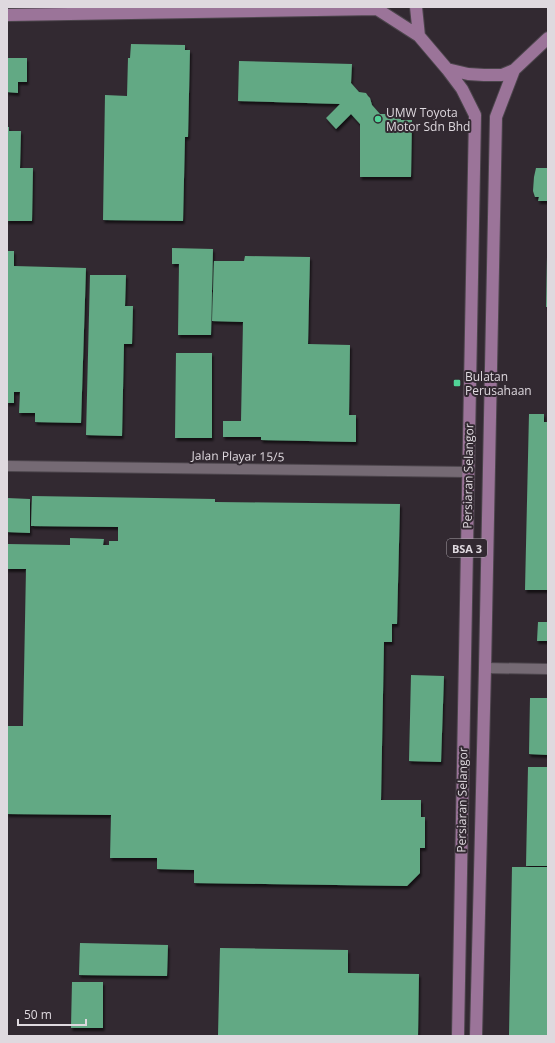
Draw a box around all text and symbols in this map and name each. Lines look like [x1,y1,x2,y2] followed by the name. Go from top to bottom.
[386,104,470,135] place label: UMW Toyota Motor Sdn Bhd
[373,114,383,124] marker: UMW Toyota Motor Sdn Bhd
[465,368,532,399] place label: Bulatan Perusahaan
[452,378,462,388] marker: Bulatan Perusahaan
[459,423,477,529] street label: Persiaran Selangor
[191,447,285,465] street label: Jalan Playar 15/5
[447,539,487,557] road number: BSA 3
[453,747,471,853] street label: Persiaran Selangor
[18,1001,86,1027] scale bar
[24,1006,52,1023] text: 50 m

